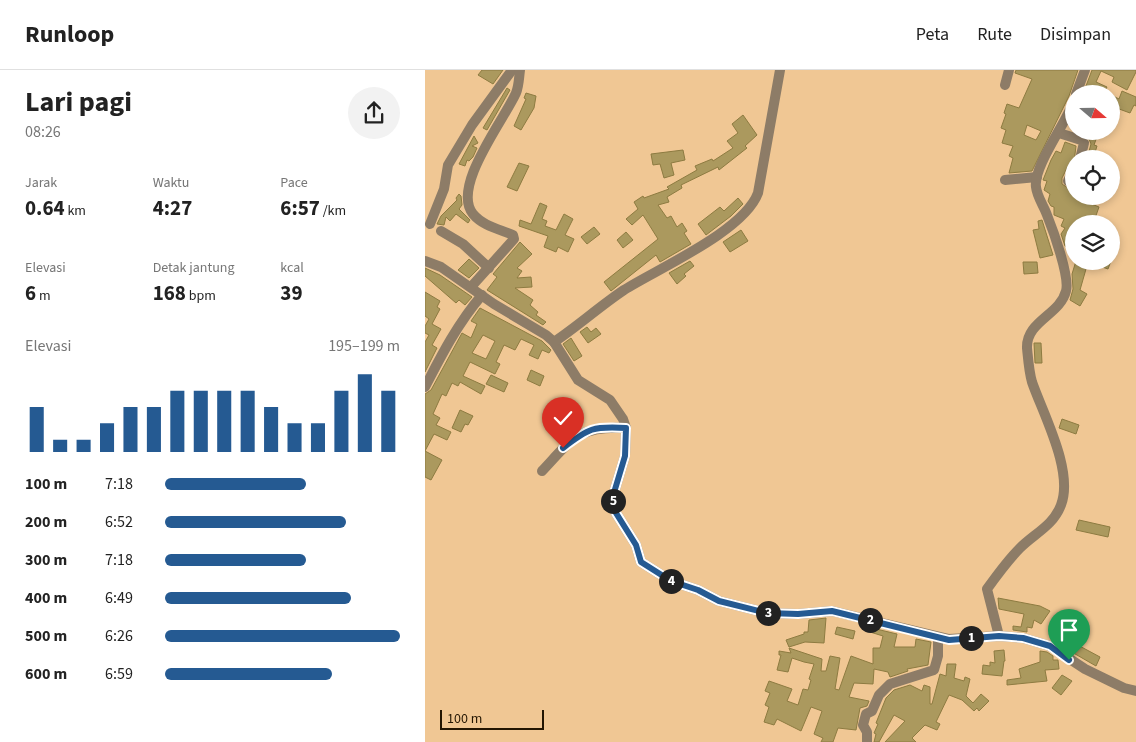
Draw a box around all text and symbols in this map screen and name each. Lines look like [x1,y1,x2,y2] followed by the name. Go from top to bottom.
[25,17,114,52] text: Runloop
[916,22,949,47] text: Peta
[977,22,1012,47] text: Rute
[1040,22,1111,47] text: Disimpan
[25,82,132,122] text: Lari pagi
[1065,85,1120,140] north arrow
[1065,85,1120,270] map controls
[348,87,400,139] button: share
[25,121,61,143] text: 08:26
[1065,150,1120,205] button: locate
[25,173,57,193] text: Jarak
[153,173,189,193] text: Waktu
[280,173,308,193] text: Pace
[25,193,65,223] text: 0.64
[153,193,192,223] text: 4:27
[280,193,320,223] text: 6:57
[65,201,86,221] text: km
[320,201,346,221] text: /km
[1065,215,1120,270] button: layers
[25,258,66,278] text: Elevasi
[153,258,235,278] text: Detak jantung
[280,258,304,278] text: kcal
[25,278,36,308] text: 6
[153,278,186,308] text: 168
[280,278,303,308] text: 39
[36,286,51,306] text: m
[186,286,216,306] text: bpm
[25,335,71,357] text: Elevasi
[328,335,400,357] text: 195–199 m
[542,397,584,448] pin
[549,404,577,432] icon: check
[25,473,67,495] text: 100 m
[105,473,133,495] text: 7:18
[601,488,625,514] pin: 5
[610,491,617,511] text: 5
[25,511,67,533] text: 200 m
[105,511,133,533] text: 6:52
[25,549,67,571] text: 300 m
[105,549,133,571] text: 7:18
[659,568,683,594] pin: 4
[668,571,675,591] text: 4
[25,587,67,609] text: 400 m
[105,587,133,609] text: 6:49
[755,600,781,626] pin: 3
[765,603,772,623] text: 3
[857,608,883,632] pin: 2
[1048,609,1090,660] pin
[867,610,874,630] text: 2
[1055,616,1083,644] icon: arrive
[25,625,67,647] text: 500 m
[105,625,133,647] text: 6:26
[959,626,983,650] pin: 1
[968,628,975,648] text: 1
[25,663,67,685] text: 600 m
[105,663,133,685] text: 6:59
[440,707,544,730] scale bar
[447,709,482,729] text: 100 m

